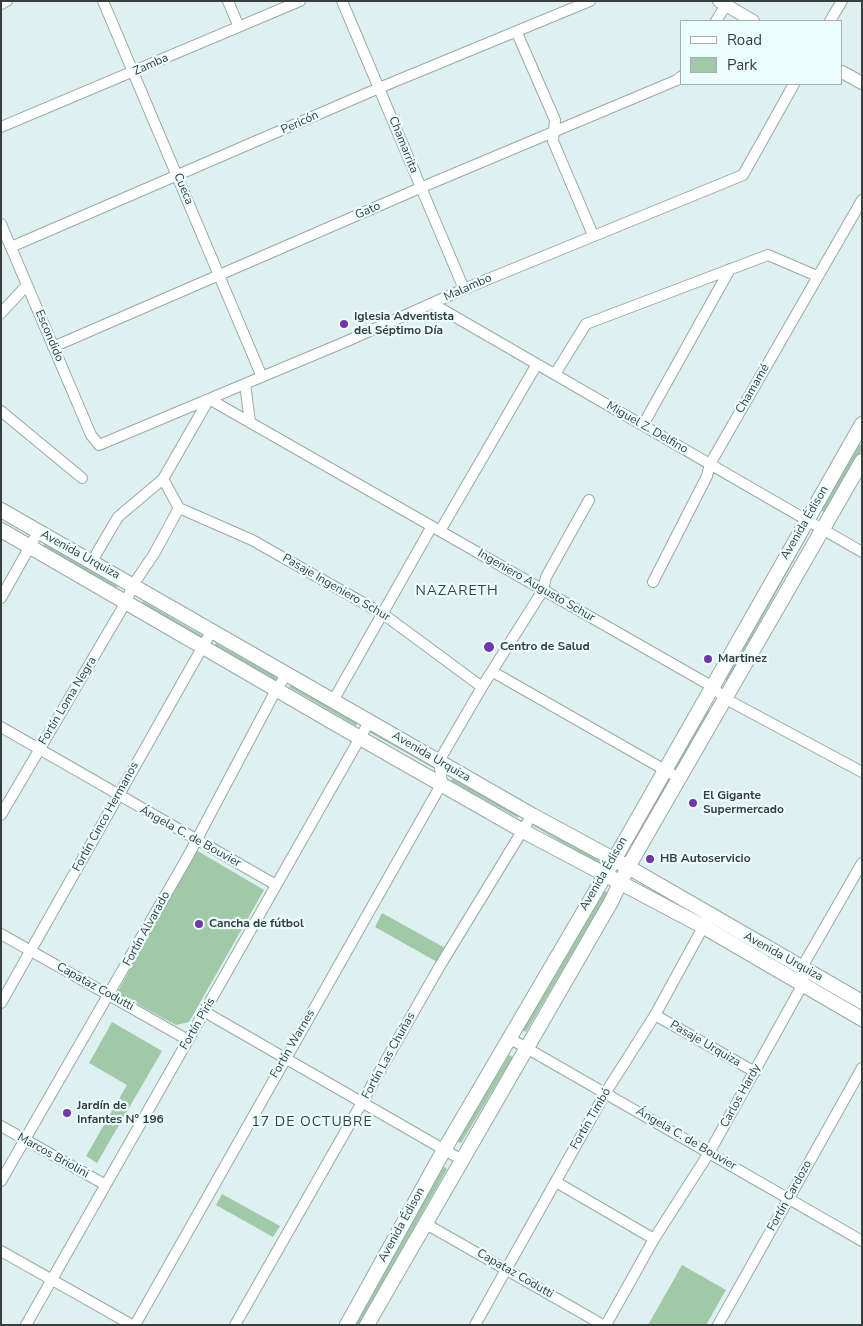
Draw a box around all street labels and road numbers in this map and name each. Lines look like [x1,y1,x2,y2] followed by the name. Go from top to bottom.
[131,51,171,79] street label: Zamba
[279,108,321,138] street label: Pericón
[385,115,421,175] street label: Chamarrita
[170,171,196,207] street label: Cueca
[353,199,383,223] street label: Gato
[442,271,494,305] street label: Malambo
[32,308,66,364] street label: Escondido
[733,362,773,416] street label: Chamamé
[604,399,690,457] street label: Miguel Z. Delfino
[778,483,832,563] street label: Avenida Édison
[38,527,122,583] street label: Avenida Urquiza
[475,547,597,625] street label: Ingeniero Augusto Schur
[280,551,392,625] street label: Pasaje Ingeniero Schur
[36,654,100,748] street label: Fortín Loma Negra
[389,729,473,785] street label: Avenida Urquiza
[70,760,142,874] street label: Fortín Cinco Hermanos
[137,803,243,871] street label: Ángela C. de Bouvier
[577,834,631,914] street label: Avenida Édison
[120,889,174,969] street label: Fortín Alvarado
[741,929,825,985] street label: Avenida Urquiza
[54,960,136,1014] street label: Capataz Codutti
[177,995,219,1053] street label: Fortín Piris
[268,1007,318,1081] street label: Fortín Warnes
[359,1010,419,1102] street label: Fortín Las Chuñas
[667,1018,743,1070] street label: Pasaje Urquiza
[718,1062,764,1130] street label: Carlos Hardy
[568,1086,614,1152] street label: Fortín Timbó
[633,1104,739,1174] street label: Ángela C. de Bouvier
[15,1130,91,1182] street label: Marcos Briolini
[765,1158,815,1234] street label: Fortín Cardozo
[376,1185,428,1265] street label: Avenida Édison
[474,1246,556,1302] street label: Capataz Codutti

